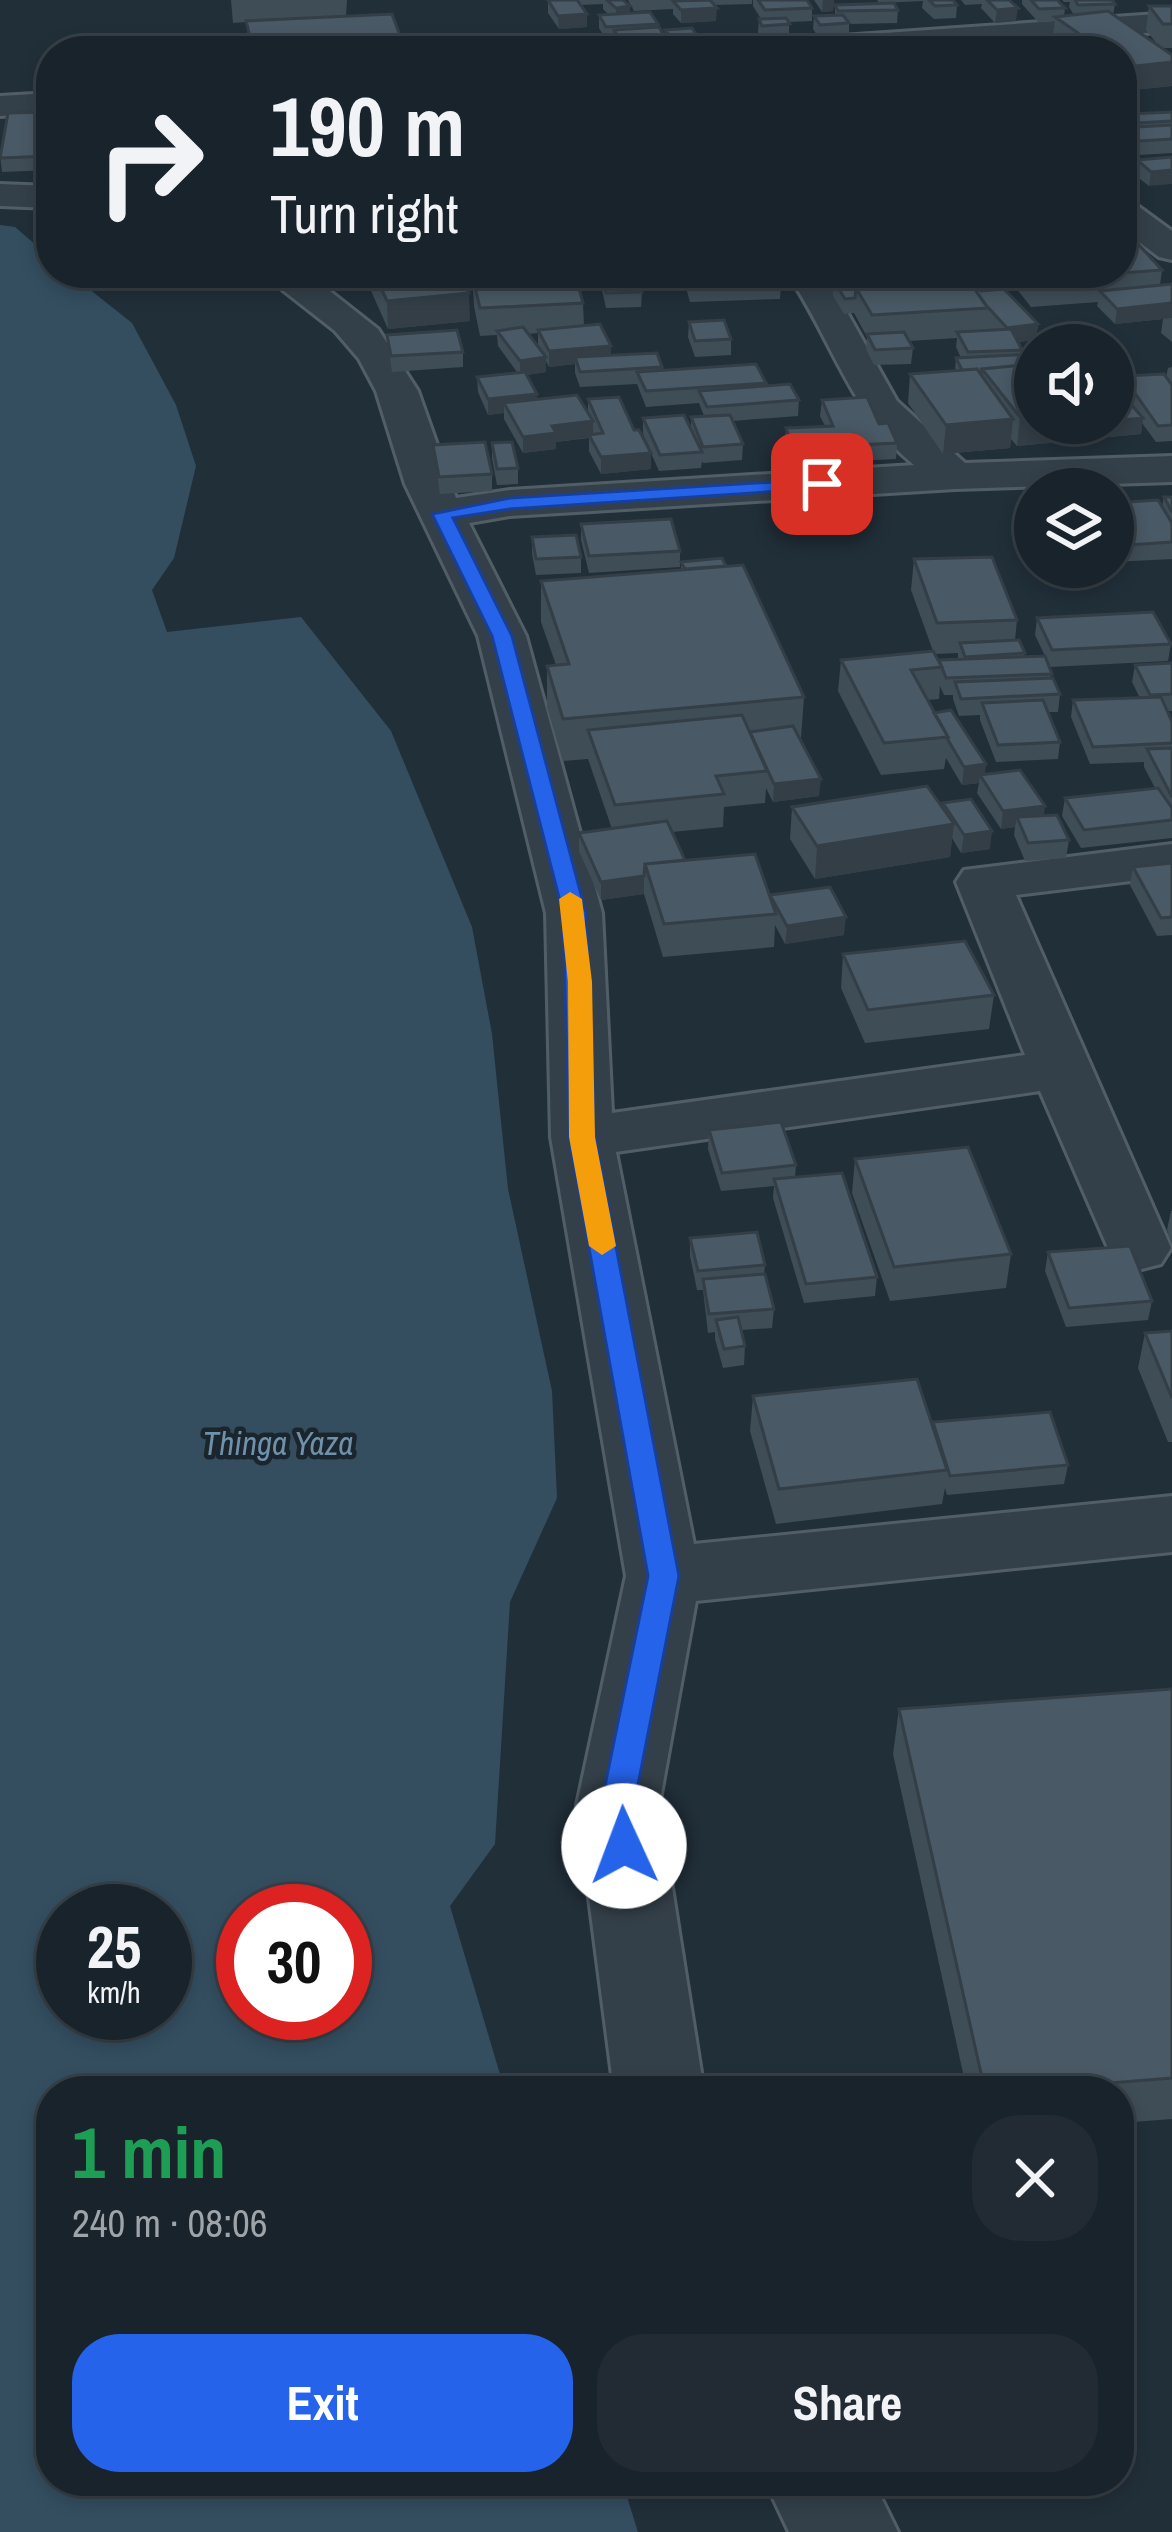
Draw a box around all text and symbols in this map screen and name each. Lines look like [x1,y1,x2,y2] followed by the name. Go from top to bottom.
[270,69,465,182] text: 190 m
[72,84,228,240] icon: right
[270,177,458,250] text: Turn right
[1014,324,1134,588] map controls
[1014,324,1134,444] button: sound
[771,433,873,535] pin
[789,451,855,517] icon: arrive
[1014,468,1134,588] button: layers
[203,1421,353,1465] water label: Thinga Yaza
[561,1783,687,1909] position arrow
[216,1884,372,2040] speed limit sign: 30
[87,1906,141,1987] text: 25
[87,1972,141,2012] text: km/h
[72,2103,226,2200] text: 1 min
[972,2115,1098,2241] button: close
[72,2197,268,2249] text: 240 m · 08:06
[72,2334,573,2472] button: Exit
[597,2334,1098,2472] button: Share

